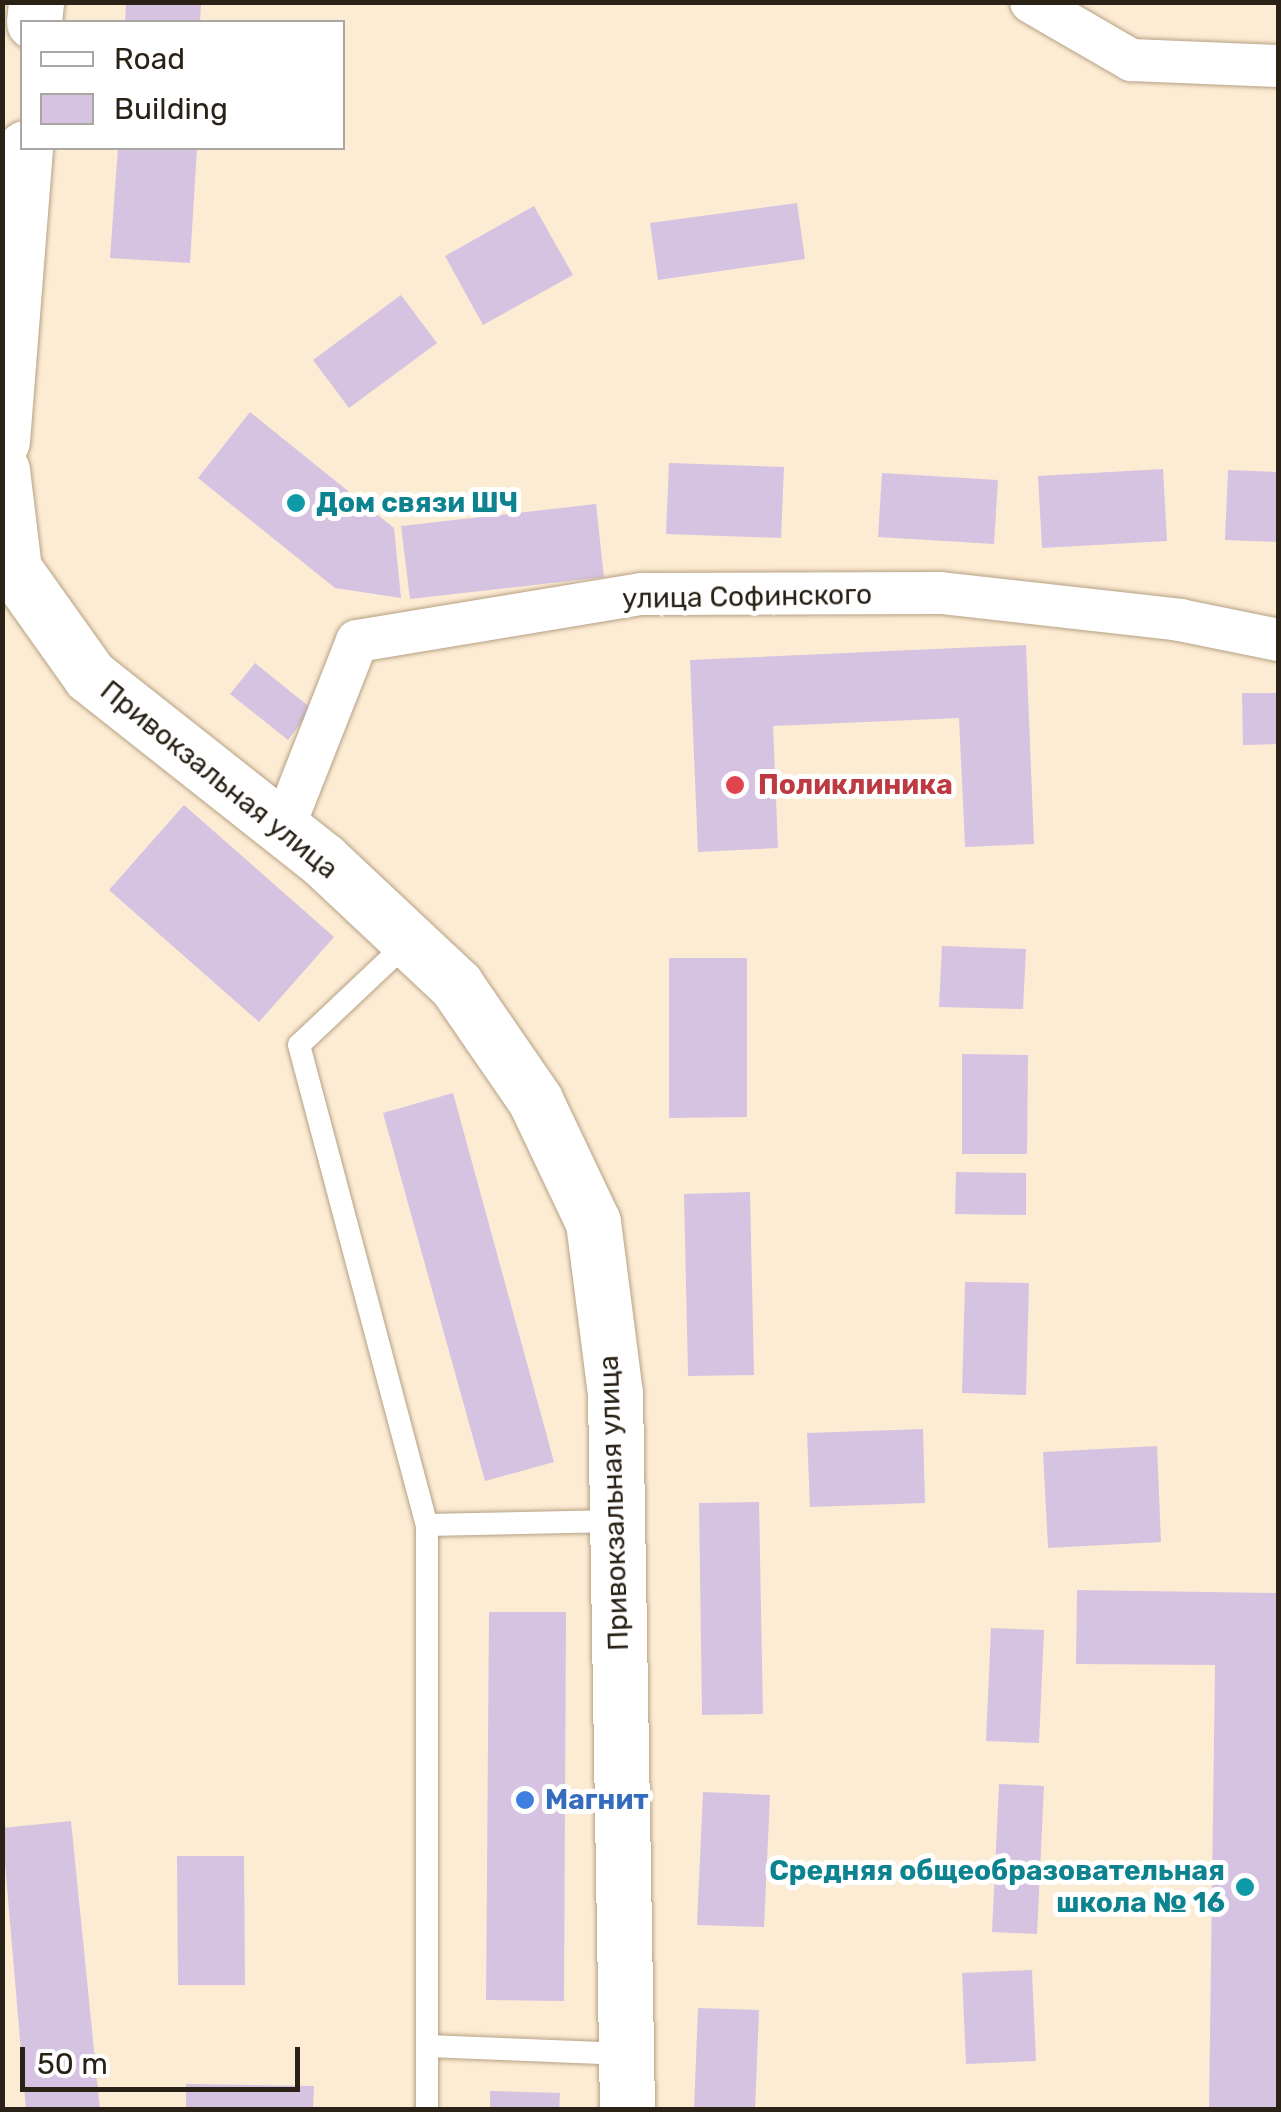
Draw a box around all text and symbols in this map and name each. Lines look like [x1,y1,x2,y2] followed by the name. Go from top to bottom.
[20,20,345,150] legend
[114,41,185,77] text: Road
[114,91,228,127] text: Building
[316,486,518,520] place label: Дом связи ШЧ
[285,492,307,514] marker: Дом связи ШЧ
[622,578,872,616] street label: улица Софинского
[94,674,344,886] street label: Привокзальная улица
[758,768,953,802] place label: Поликлиника
[722,772,748,798] marker: Поликлиника
[592,1355,636,1651] street label: Привокзальная улица
[545,1783,649,1817] place label: Магнит
[514,1789,536,1811] marker: Магнит
[769,1854,1225,1920] place label: Средняя общеобразовательная школа № 16
[1234,1876,1256,1898] marker: Средняя общеобразовательная школа № 16
[25,2027,305,2089] scale bar
[37,2046,108,2082] text: 50 m

